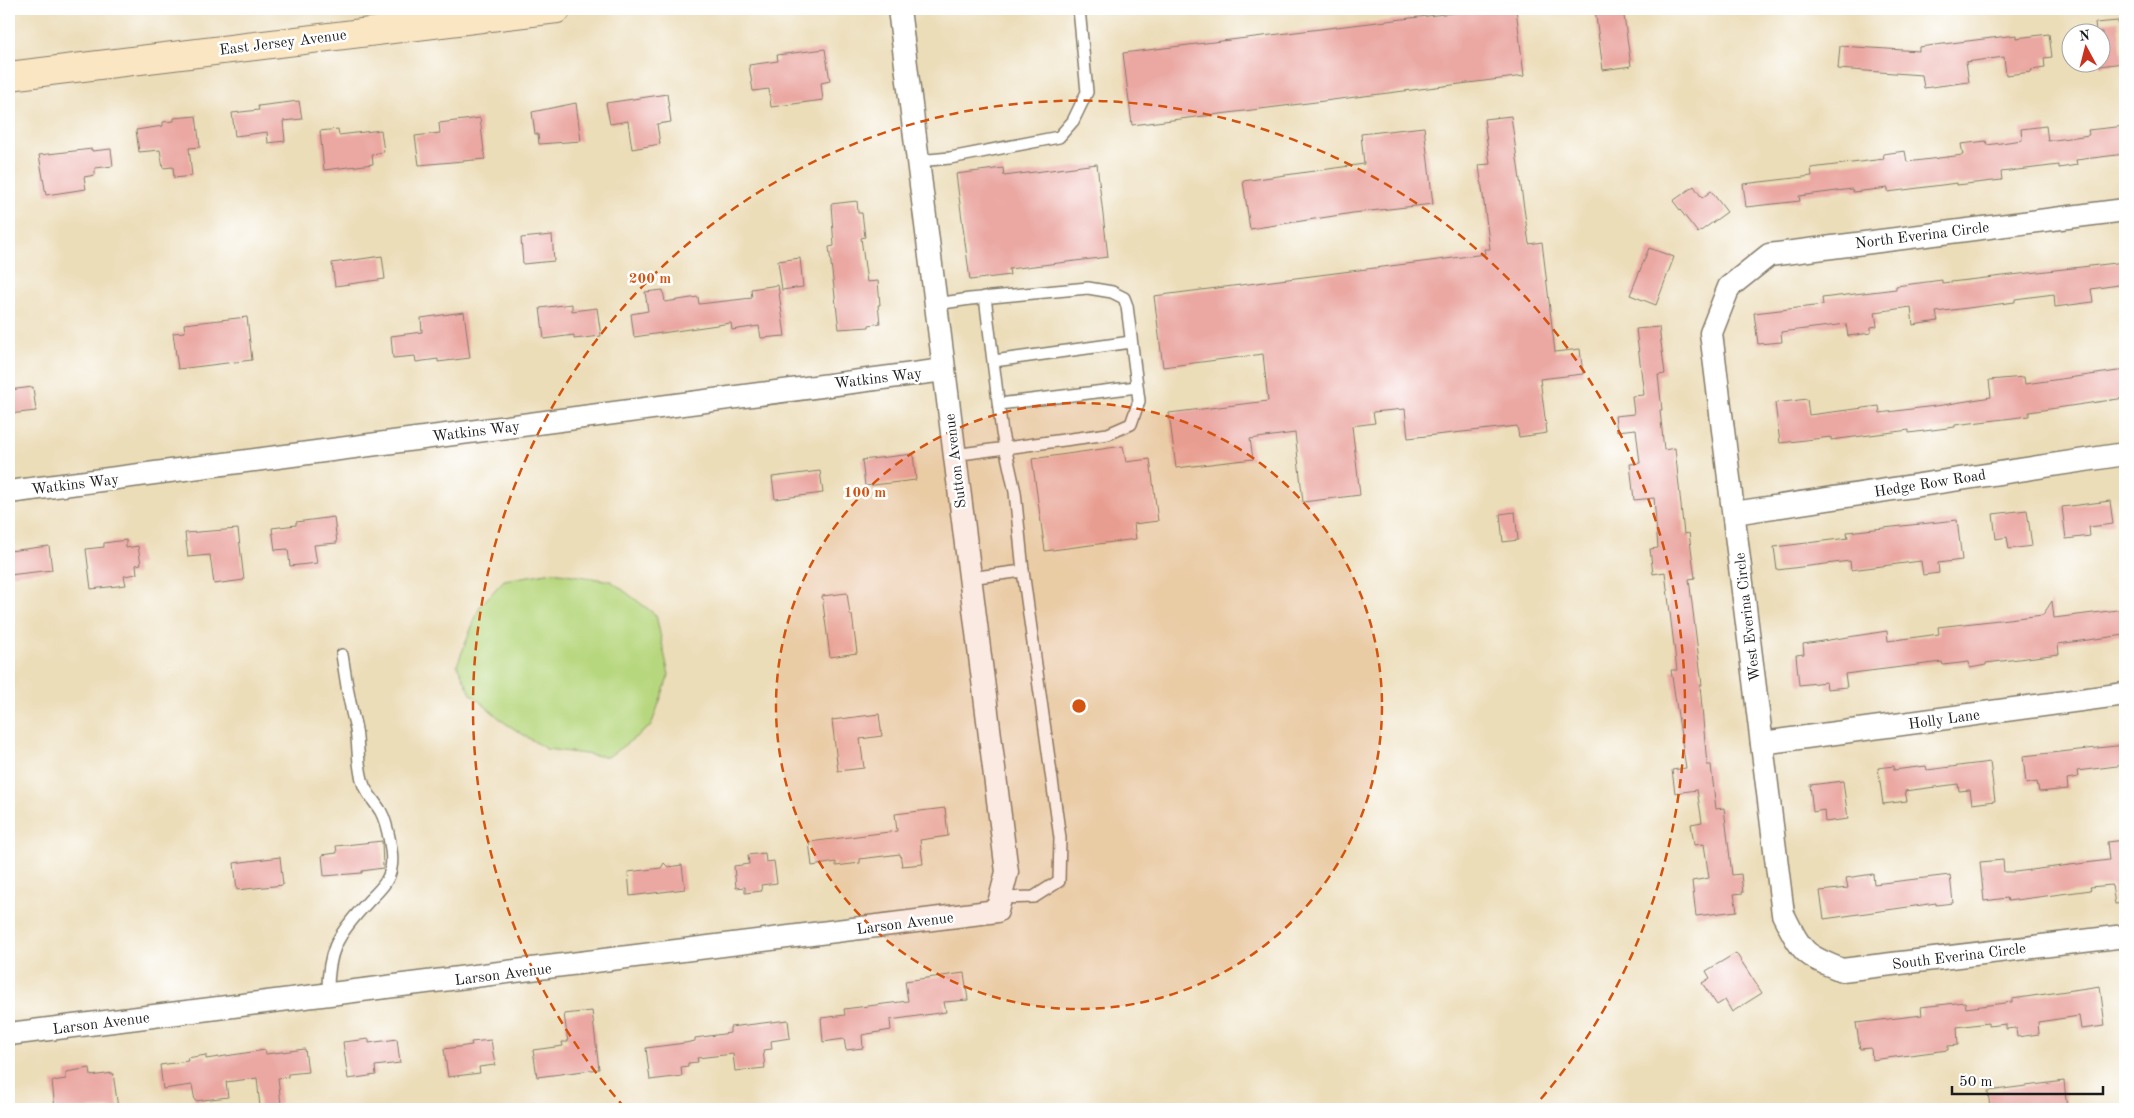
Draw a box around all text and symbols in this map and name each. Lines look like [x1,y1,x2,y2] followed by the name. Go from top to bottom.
[2062,22,2112,72] north arrow
[219,28,348,59] street label: East Jersey Avenue
[2078,28,2091,44] text: N
[1854,221,1990,252] street label: North Everina Circle
[629,272,671,287] text: 200 m
[834,367,923,392] street label: Watkins Way
[943,413,970,509] street label: Sutton Avenue
[432,420,521,445] street label: Watkins Way
[1873,468,1987,501] street label: Hedge Row Road
[31,473,120,498] street label: Watkins Way
[844,486,886,501] text: 100 m
[1733,552,1764,682] street label: West Everina Circle
[1070,697,1088,715] centre of rings
[1908,708,1981,733] street label: Holly Lane
[856,911,955,938] street label: Larson Avenue
[1892,942,2027,973] street label: South Everina Circle
[454,962,553,989] street label: Larson Avenue
[52,1011,151,1038] street label: Larson Avenue
[1952,1063,2103,1095] scale bar
[1959,1075,1993,1090] text: 50 m

